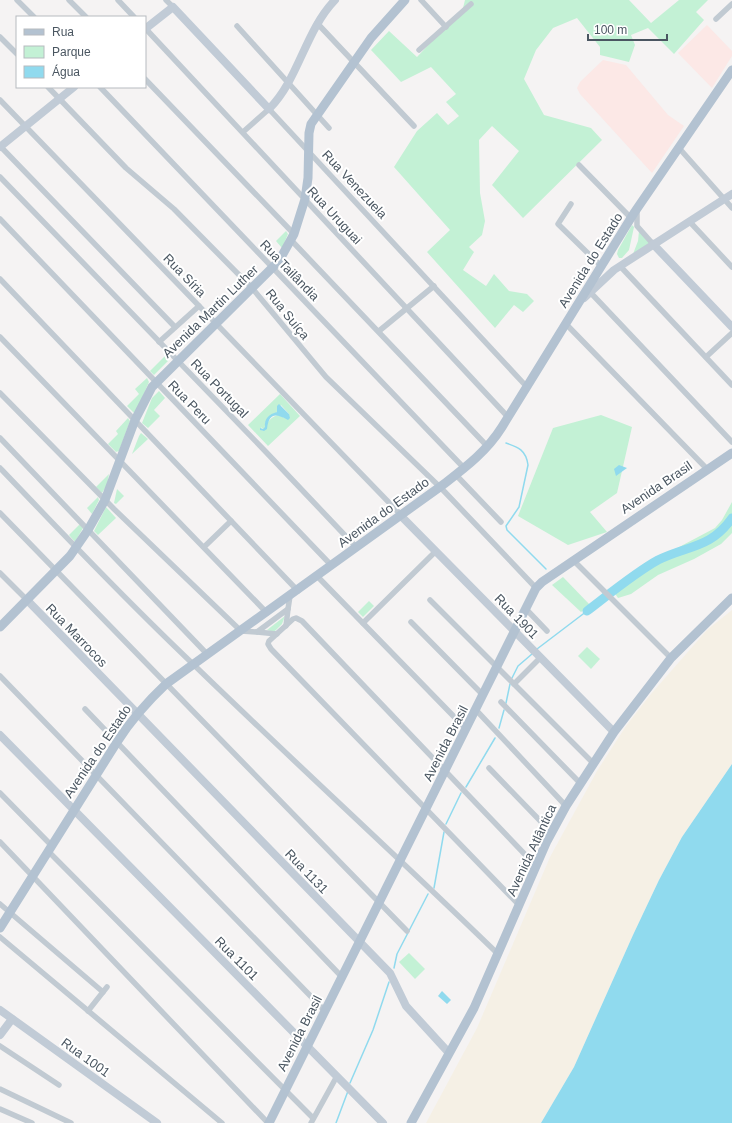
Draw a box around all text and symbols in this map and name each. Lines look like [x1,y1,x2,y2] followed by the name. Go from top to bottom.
[16,16,146,88] legend
[588,16,667,42] scale bar
[594,23,627,37] text: 100 m
[52,25,74,39] text: Rua
[52,45,91,59] text: Parque
[52,64,80,79] text: Água
[319,147,391,222] street label: Rua Venezuela
[304,184,365,247] street label: Rua Uruguai
[555,210,626,310] street label: Avenida do Estado
[257,237,323,304] street label: Rua Tailândia
[160,251,209,301] street label: Rua Síria
[159,261,262,361] street label: Avenida Martin Luther
[263,286,313,343] street label: Rua Suíça
[188,356,251,421] street label: Rua Portugal
[165,377,214,427] street label: Rua Peru
[618,458,695,517] street label: Avenida Brasil
[335,474,432,550] street label: Avenida do Estado
[492,591,542,642] street label: Rua 1901
[43,601,111,670] street label: Rua Marrocos
[61,702,134,801] street label: Avenida do Estado
[420,703,471,784] street label: Avenida Brasil
[504,801,560,898] street label: Avenida Atlântica
[282,846,331,896] street label: Rua 1131
[212,933,262,983] street label: Rua 1101
[274,993,325,1074] street label: Avenida Brasil
[58,1035,113,1080] street label: Rua 1001

